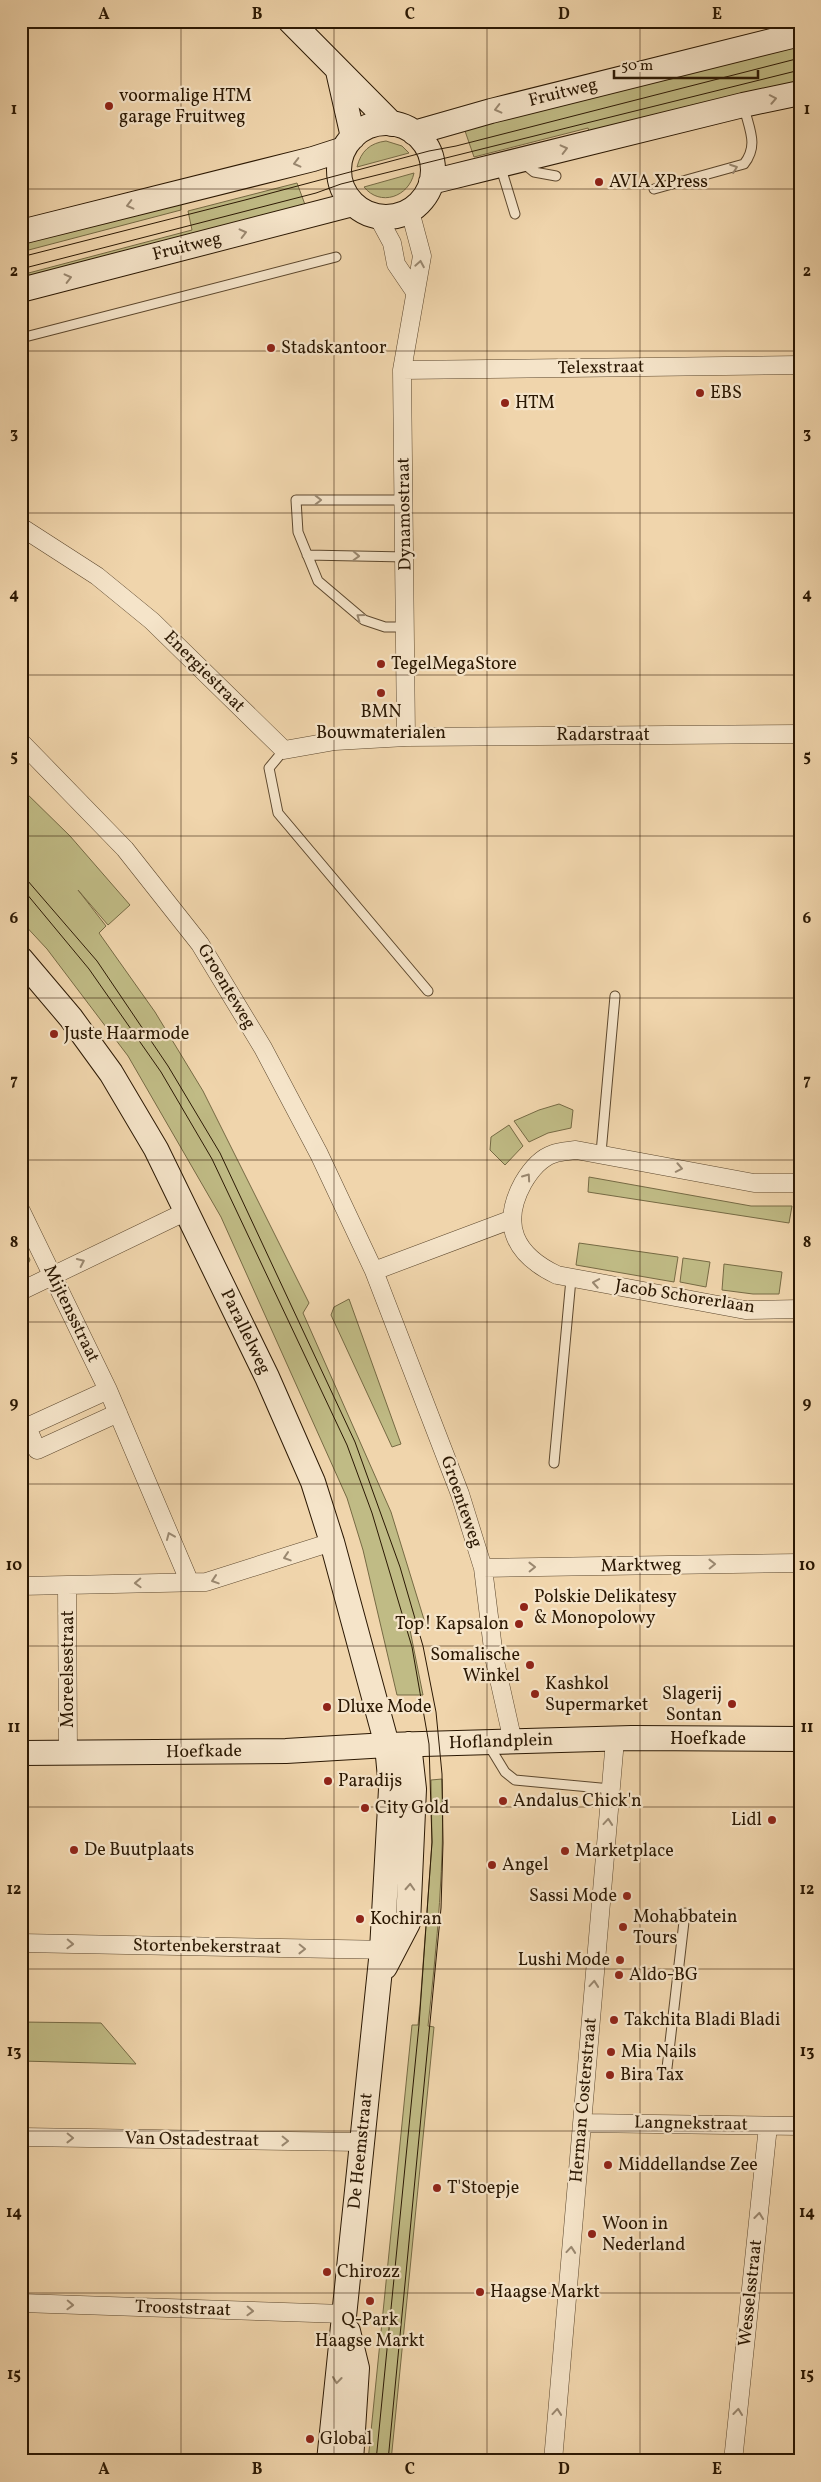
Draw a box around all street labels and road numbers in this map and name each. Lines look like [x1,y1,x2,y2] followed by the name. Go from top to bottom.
[526,72,600,114] street label: Fruitweg
[150,226,224,268] street label: Fruitweg
[557,355,645,381] street label: Telexstraat
[392,457,418,571] street label: Dynamostraat
[158,626,250,718] street label: Energiestraat
[556,723,650,748] street label: Radarstraat
[191,940,261,1034] street label: Groenteweg
[37,1261,105,1367] street label: Mijtensstraat
[613,1274,757,1320] street label: Jacob Schorerlaan
[214,1285,276,1379] street label: Parallelweg
[434,1453,488,1551] street label: Groenteweg
[600,1553,682,1579] street label: Marktweg
[56,1610,81,1728] street label: Moreelsestraat
[670,1727,746,1752] street label: Hoefkade
[448,1728,554,1756] street label: Hoflandplein
[166,1739,242,1765] street label: Hoefkade
[133,1933,281,1961] street label: Stortenbekerstraat
[564,2016,604,2184] street label: Herman Costerstraat
[342,2091,380,2211] street label: De Heemstraat
[634,2111,748,2137] street label: Langnekstraat
[125,2126,259,2154] street label: Van Ostadestraat
[733,2238,769,2348] street label: Wesselsstraat
[135,2295,231,2323] street label: Trooststraat

